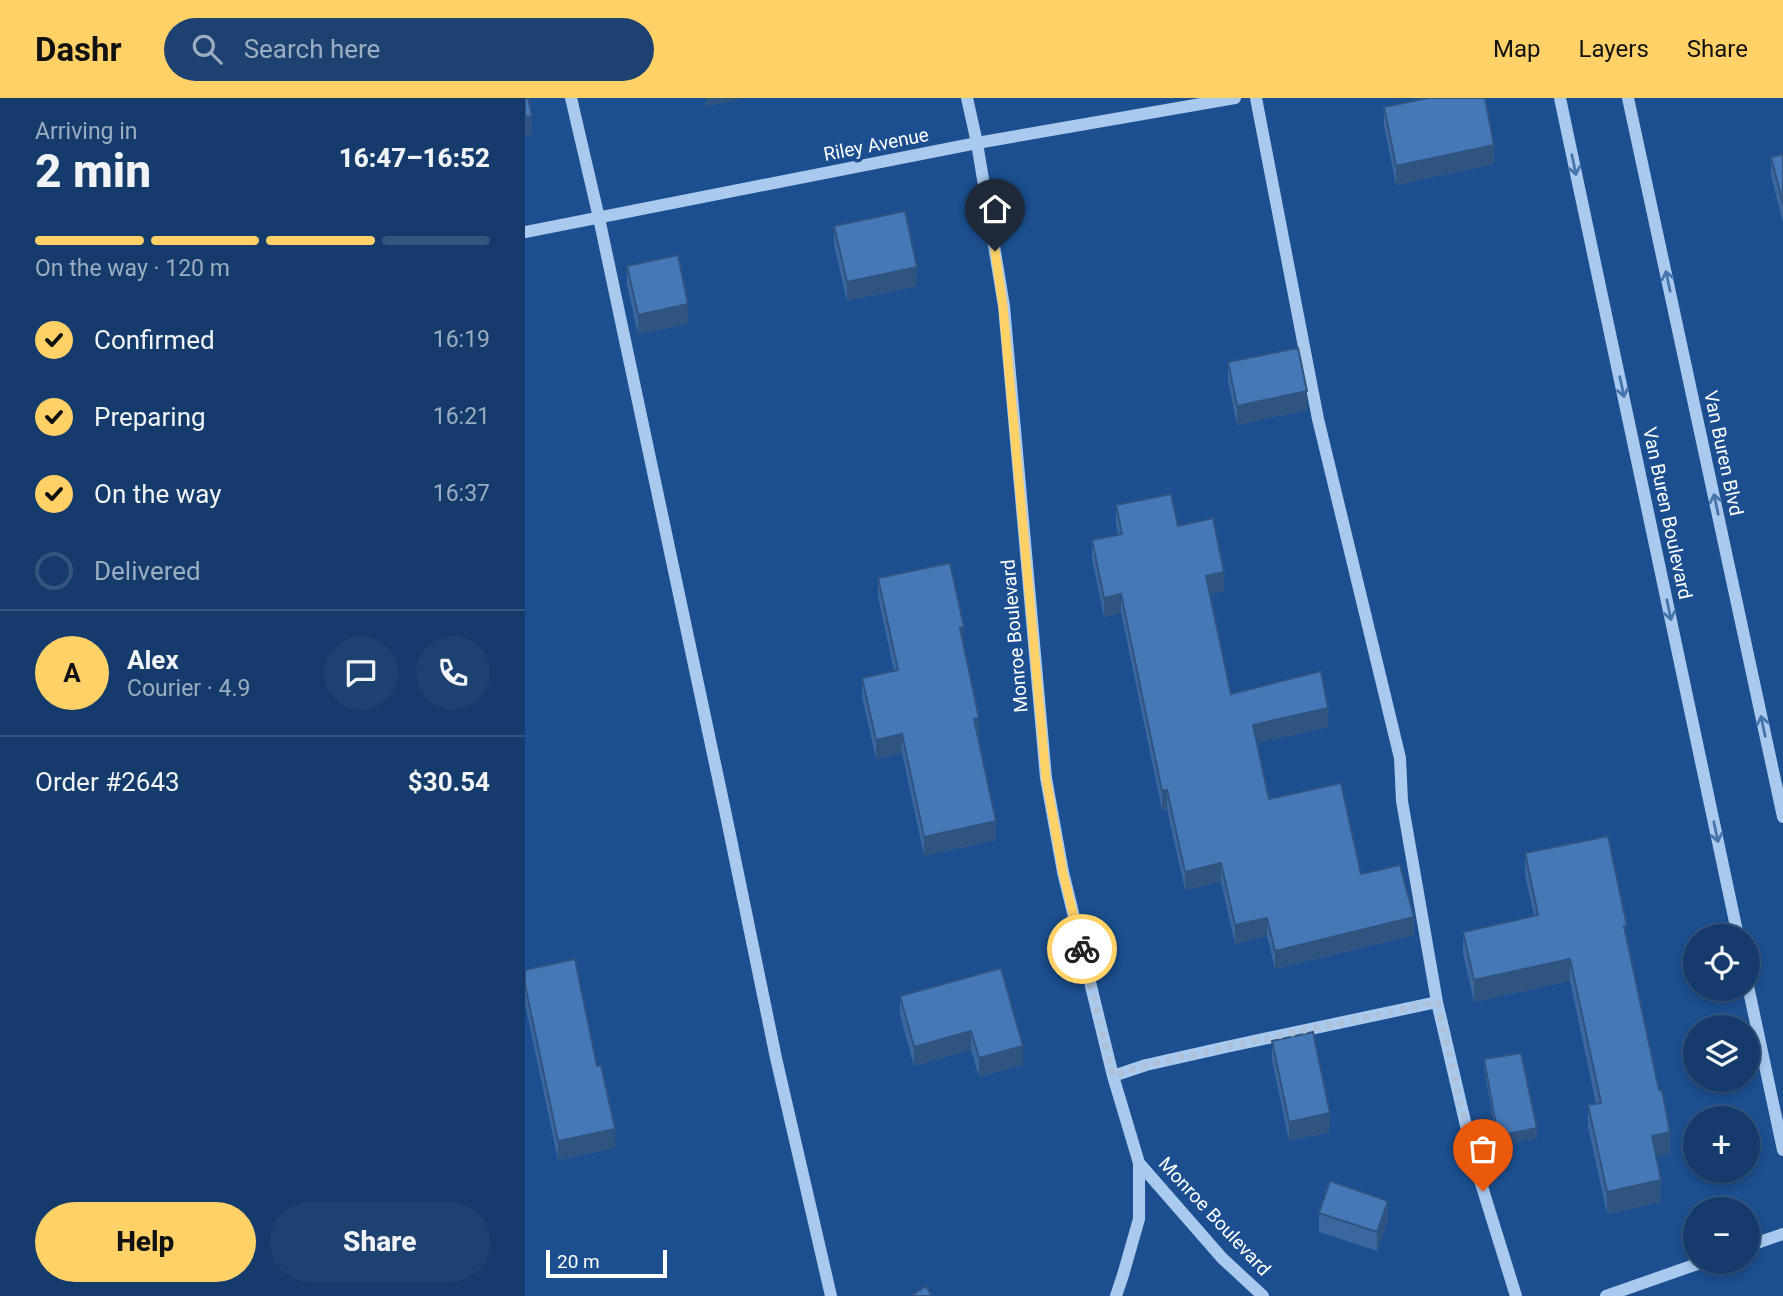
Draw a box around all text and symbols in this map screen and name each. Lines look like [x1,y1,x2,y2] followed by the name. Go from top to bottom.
[164,18,654,81] search box
[35,30,122,69] text: Dashr
[188,30,226,68] icon: search
[244,34,380,64] text: Search here
[1493,35,1541,63] text: Map
[1579,35,1649,63] text: Layers
[1687,35,1748,63] text: Share
[35,118,138,145] text: Arriving in
[822,123,931,166] street label: Riley Avenue
[339,143,490,173] text: 16:47–16:52
[35,144,151,198] text: 2 min
[1568,153,1582,176] one-way arrow
[965,179,1025,251] pin
[976,190,1014,228] icon: home
[35,255,230,282] text: On the way · 120 m
[1660,270,1674,293] one-way arrow
[35,321,73,359] icon: check
[94,325,215,355] text: Confirmed
[433,326,490,353] text: 16:19
[1615,375,1629,398] one-way arrow
[1699,388,1748,518] street label: Van Buren Blvd
[35,398,73,436] icon: check
[94,402,206,432] text: Preparing
[433,403,490,430] text: 16:21
[1638,425,1697,601] street label: Van Buren Boulevard
[35,475,73,513] icon: check
[94,479,222,509] text: On the way
[433,480,490,507] text: 16:37
[1708,493,1722,516] one-way arrow
[94,556,201,586] text: Delivered
[996,558,1033,714] street label: Monroe Boulevard
[1662,598,1676,621] one-way arrow
[324,636,398,710] button: chat
[416,636,490,710] button: phone
[127,645,179,675] text: Alex
[63,658,81,688] text: A
[127,675,250,702] text: Courier · 4.9
[1756,715,1770,738] one-way arrow
[35,767,180,797] text: Order #2643
[408,767,490,797] text: $30.54
[1709,820,1723,843] one-way arrow
[1047,914,1117,984] courier
[1683,924,1760,1274] map controls
[1683,924,1760,1001] button: locate
[1063,930,1101,968] icon: bike
[1683,1015,1760,1092] button: layers
[1683,1106,1760,1183] button: +
[1453,1119,1513,1191] pin
[1464,1130,1502,1168] icon: bag
[1154,1152,1276,1280] street label: Monroe Boulevard
[1683,1197,1760,1274] button: −
[35,1202,256,1282] button: Help
[270,1202,490,1282] button: Share
[546,1247,667,1279] scale bar
[557,1250,600,1273] text: 20 m

